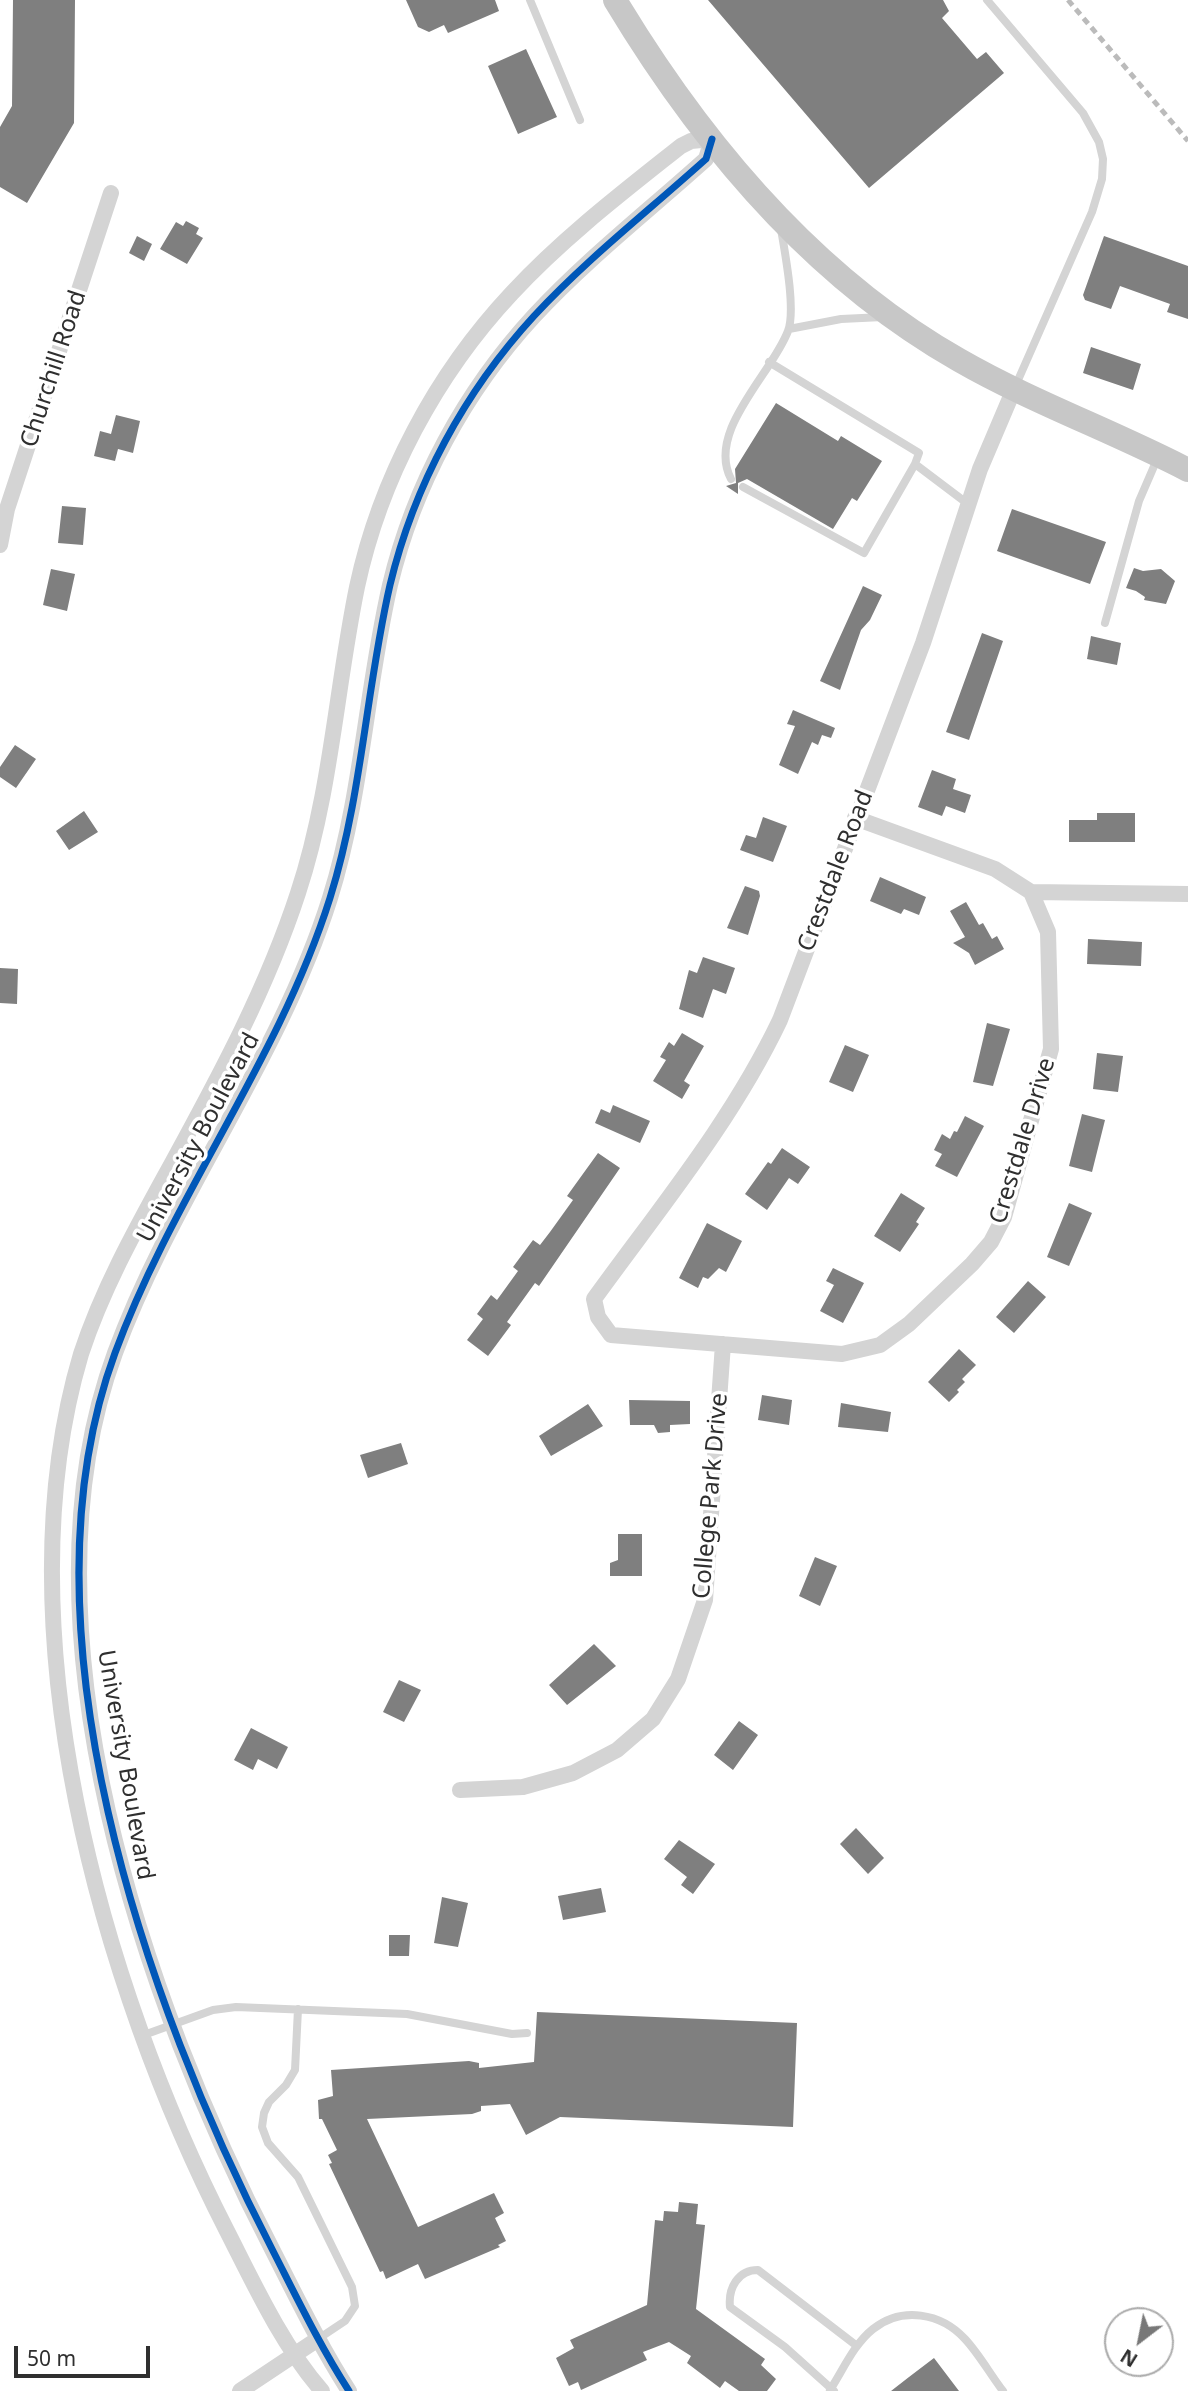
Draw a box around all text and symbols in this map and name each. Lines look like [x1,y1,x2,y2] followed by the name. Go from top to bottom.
[15,287,93,451] street label: Churchill Road
[792,786,880,956] street label: Crestdale Road
[132,1028,266,1248] street label: University Boulevard
[984,1055,1062,1227] street label: Crestdale Drive
[688,1392,734,1600] street label: College Park Drive
[91,1648,159,1882] street label: University Boulevard
[1104,2307,1174,2377] north arrow
[18,2332,154,2376] scale bar
[1115,2343,1142,2373] text: N
[27,2344,76,2372] text: 50 m

